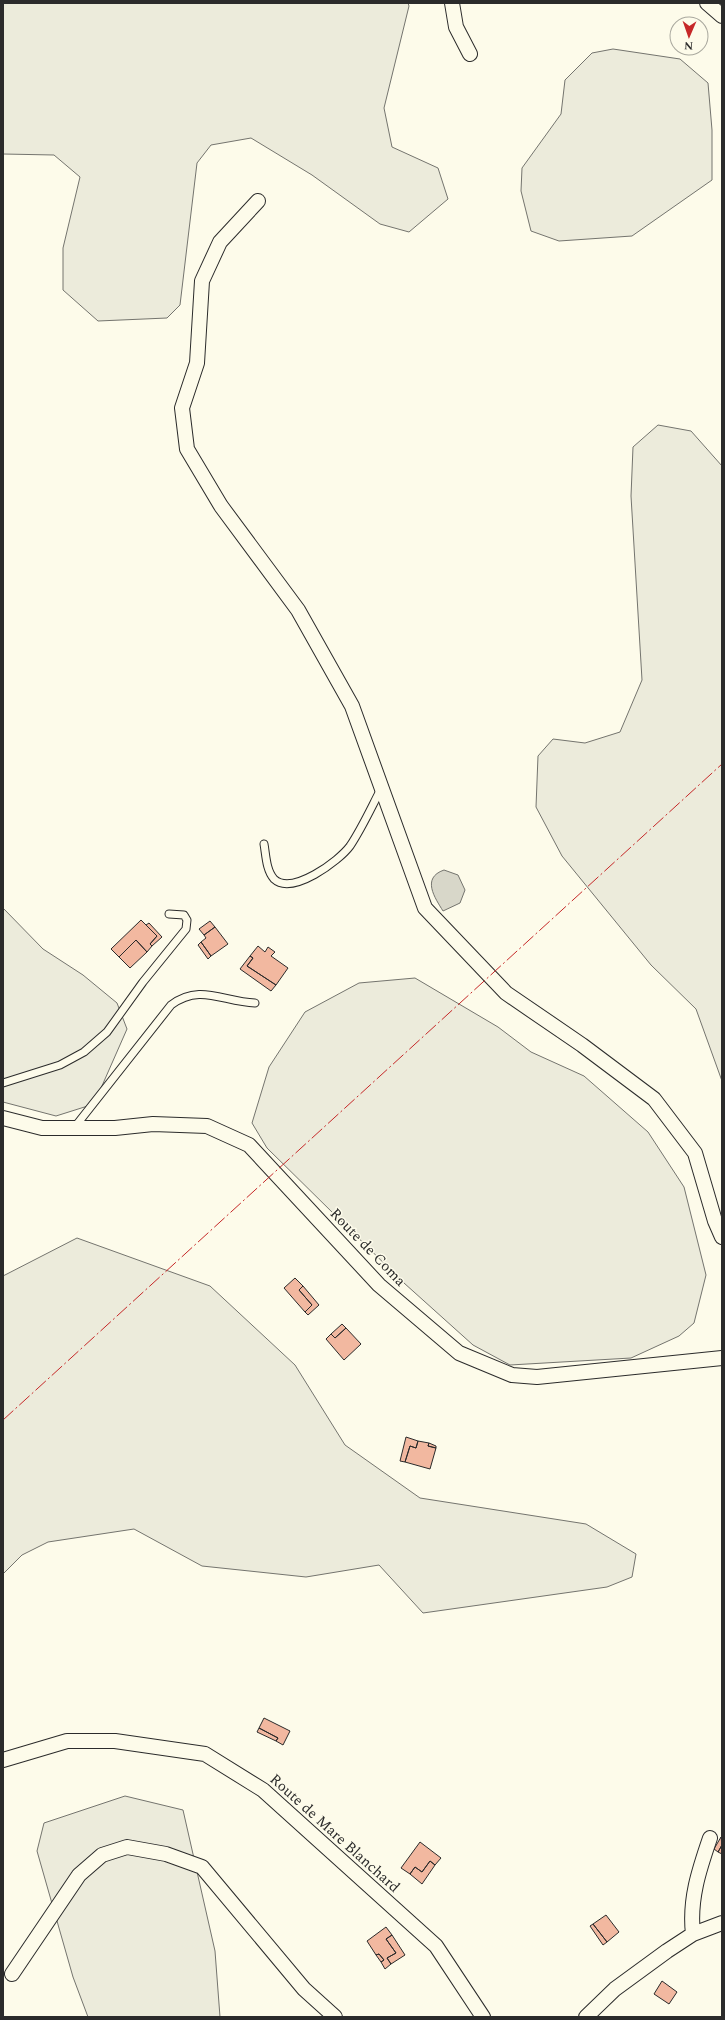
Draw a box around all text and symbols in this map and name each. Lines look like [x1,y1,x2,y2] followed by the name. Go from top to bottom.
[669,16,709,56] north arrow
[684,37,693,54] text: N
[324,1203,412,1292] street label: Route de Coma
[264,1768,405,1898] street label: Route de Mare Blanchard

